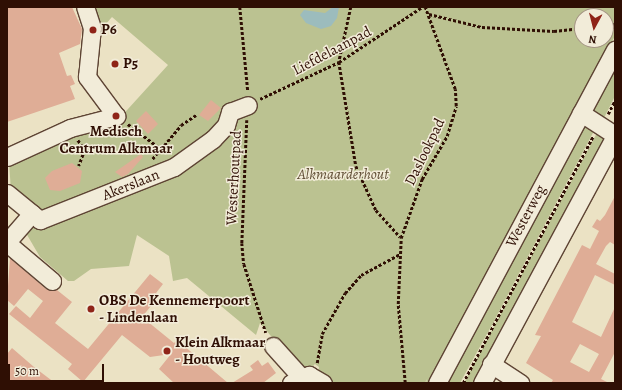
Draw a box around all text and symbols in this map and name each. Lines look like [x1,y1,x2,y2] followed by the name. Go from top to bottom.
[574,8,614,48] north arrow
[101,21,117,39] place label: P6
[289,23,375,79] street label: Liefdelaanpad
[88,25,98,35] marker: P6
[588,31,597,47] text: N
[123,55,138,73] place label: P5
[110,59,120,69] marker: P5
[111,111,121,121] marker: Medisch Centrum Alkmaar
[401,115,449,189] street label: Daslookpad
[59,122,173,157] place label: Medisch Centrum Alkmaar
[223,130,245,226] street label: Westerhoutpad
[100,165,162,205] street label: Akerslaan
[298,166,388,184] park label: Alkmaarderhout
[502,182,550,250] street label: Westerweg
[99,291,250,326] place label: OBS De Kennemerpoort - Lindenlaan
[86,304,96,314] marker: OBS De Kennemerpoort - Lindenlaan
[175,333,265,368] place label: Klein Alkmaar - Houtweg
[162,346,172,356] marker: Klein Alkmaar - Houtweg
[10,356,106,382] scale bar
[15,363,39,379] text: 50 m

